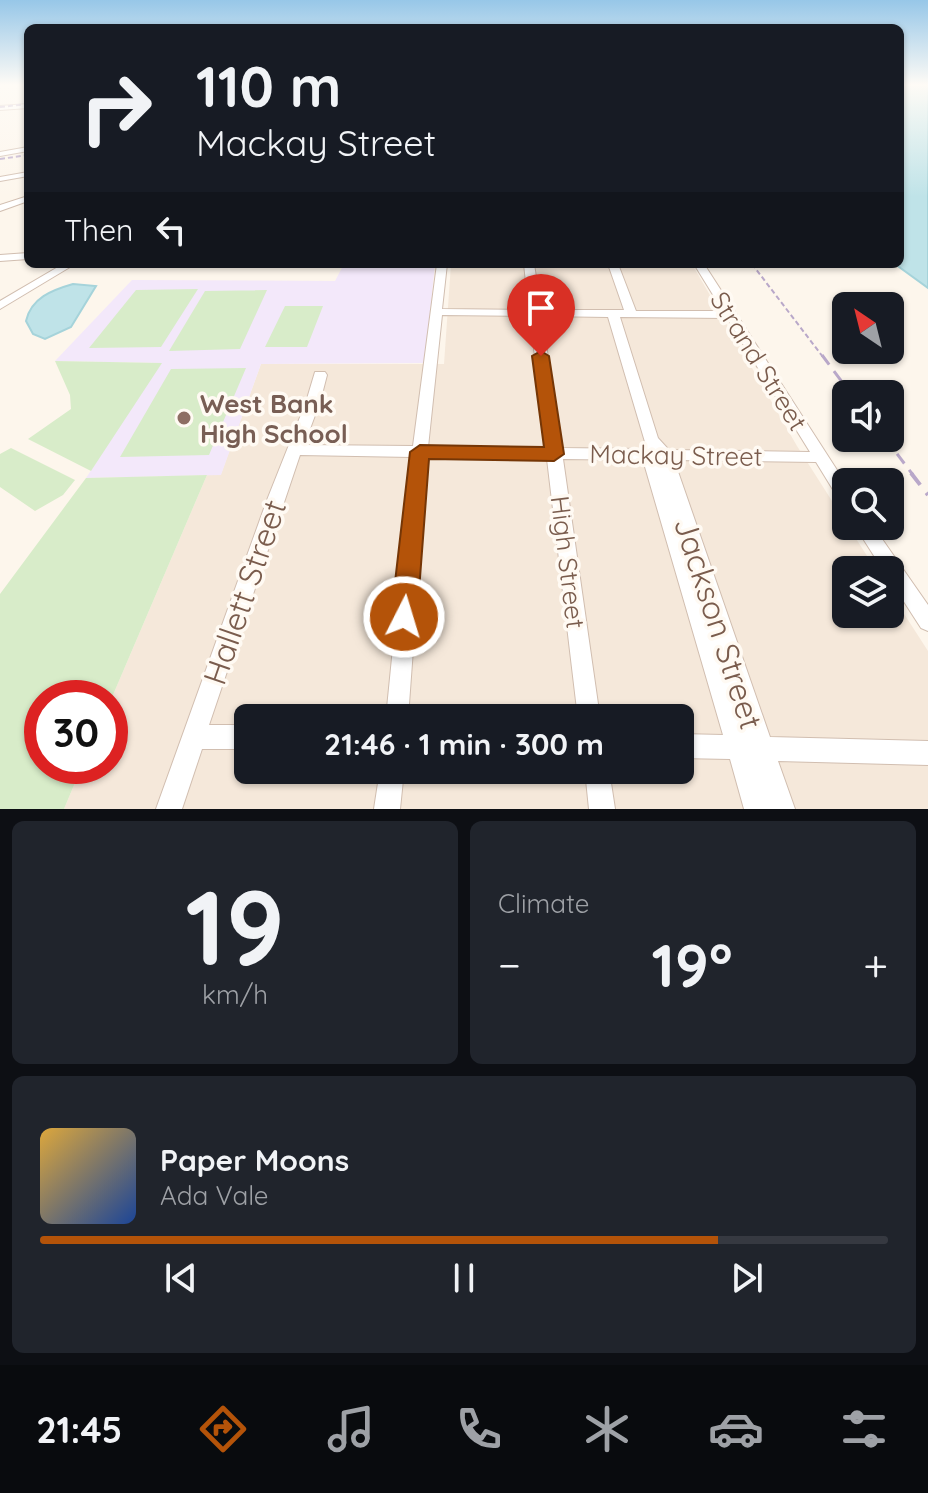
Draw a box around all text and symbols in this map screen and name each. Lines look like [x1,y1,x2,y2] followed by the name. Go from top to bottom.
[196,51,341,121] text: 110 m
[64,56,168,160] icon: right
[196,120,436,165] text: Mackay Street
[149,208,193,252] icon: left
[64,211,133,249] text: Then
[507,274,575,356] pin
[703,285,815,437] street label: Strand Street
[519,286,563,330] icon: arrive
[832,292,904,364] north arrow
[832,292,904,628] map controls
[832,380,904,452] button: sound
[200,387,348,450] place label: West Bank High School
[175,409,193,427] marker: West Bank High School
[589,437,763,473] street label: Mackay Street
[832,468,904,540] button: search
[194,494,294,690] street label: Hallett Street
[543,494,593,630] street label: High Street
[666,512,772,734] street label: Jackson Street
[832,556,904,628] button: layers
[362,575,446,659] position arrow
[24,680,128,784] speed limit sign: 30
[324,725,604,763] text: 21:46 · 1 min · 300 m
[185,861,285,991] text: 19
[498,887,589,920] text: Climate
[652,927,733,1002] text: 19°
[498,937,521,992] text: −
[863,937,888,992] text: +
[202,978,268,1011] text: km/h
[160,1141,349,1179] text: Paper Moons
[160,1179,269,1212] text: Ada Vale
[159,1256,203,1300] icon: previous
[442,1256,486,1300] icon: pause
[725,1256,769,1300] icon: next
[195,1401,251,1457] icon: directions
[323,1401,379,1457] icon: music
[451,1401,507,1457] icon: phone
[579,1401,635,1457] icon: climate
[708,1401,764,1457] icon: car
[836,1401,892,1457] icon: filters
[36,1407,122,1452] text: 21:45

